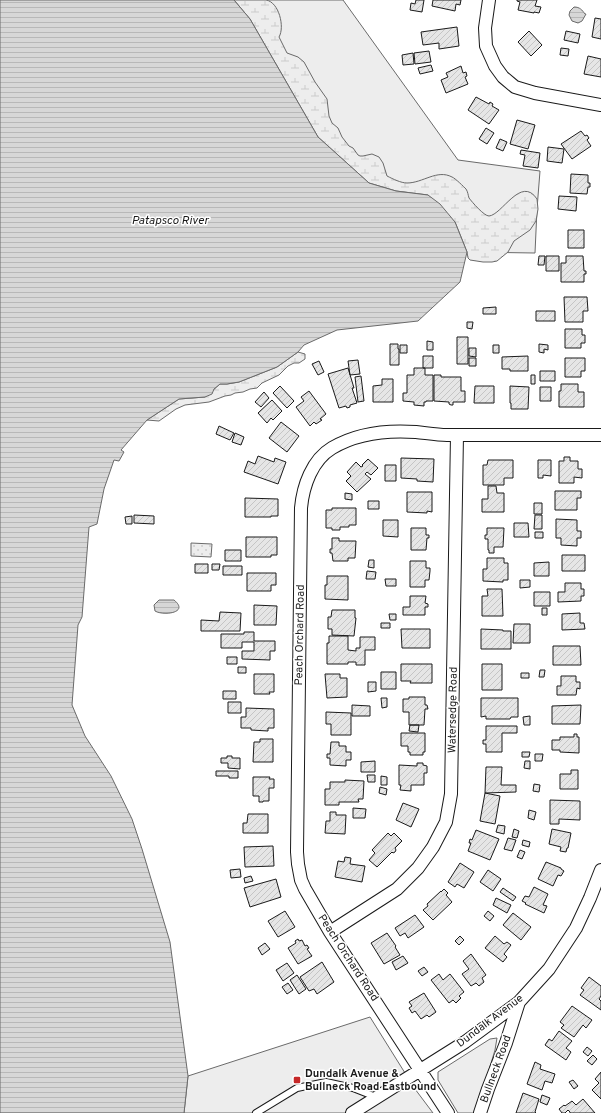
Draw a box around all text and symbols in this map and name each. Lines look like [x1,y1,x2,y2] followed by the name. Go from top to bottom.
[131,213,210,229] water label: Patapsco River
[292,584,308,686] street label: Peach Orchard Road
[445,667,461,753] street label: Watersedge Road
[315,912,381,1004] street label: Peach Orchard Road
[454,991,526,1051] street label: Dundalk Avenue
[477,1033,515,1105] street label: Bullneck Road
[305,1067,436,1094] place label: Dundalk Avenue & Bullneck Road Eastbound
[292,1075,302,1085] marker: Dundalk Avenue & Bullneck Road Eastbound

